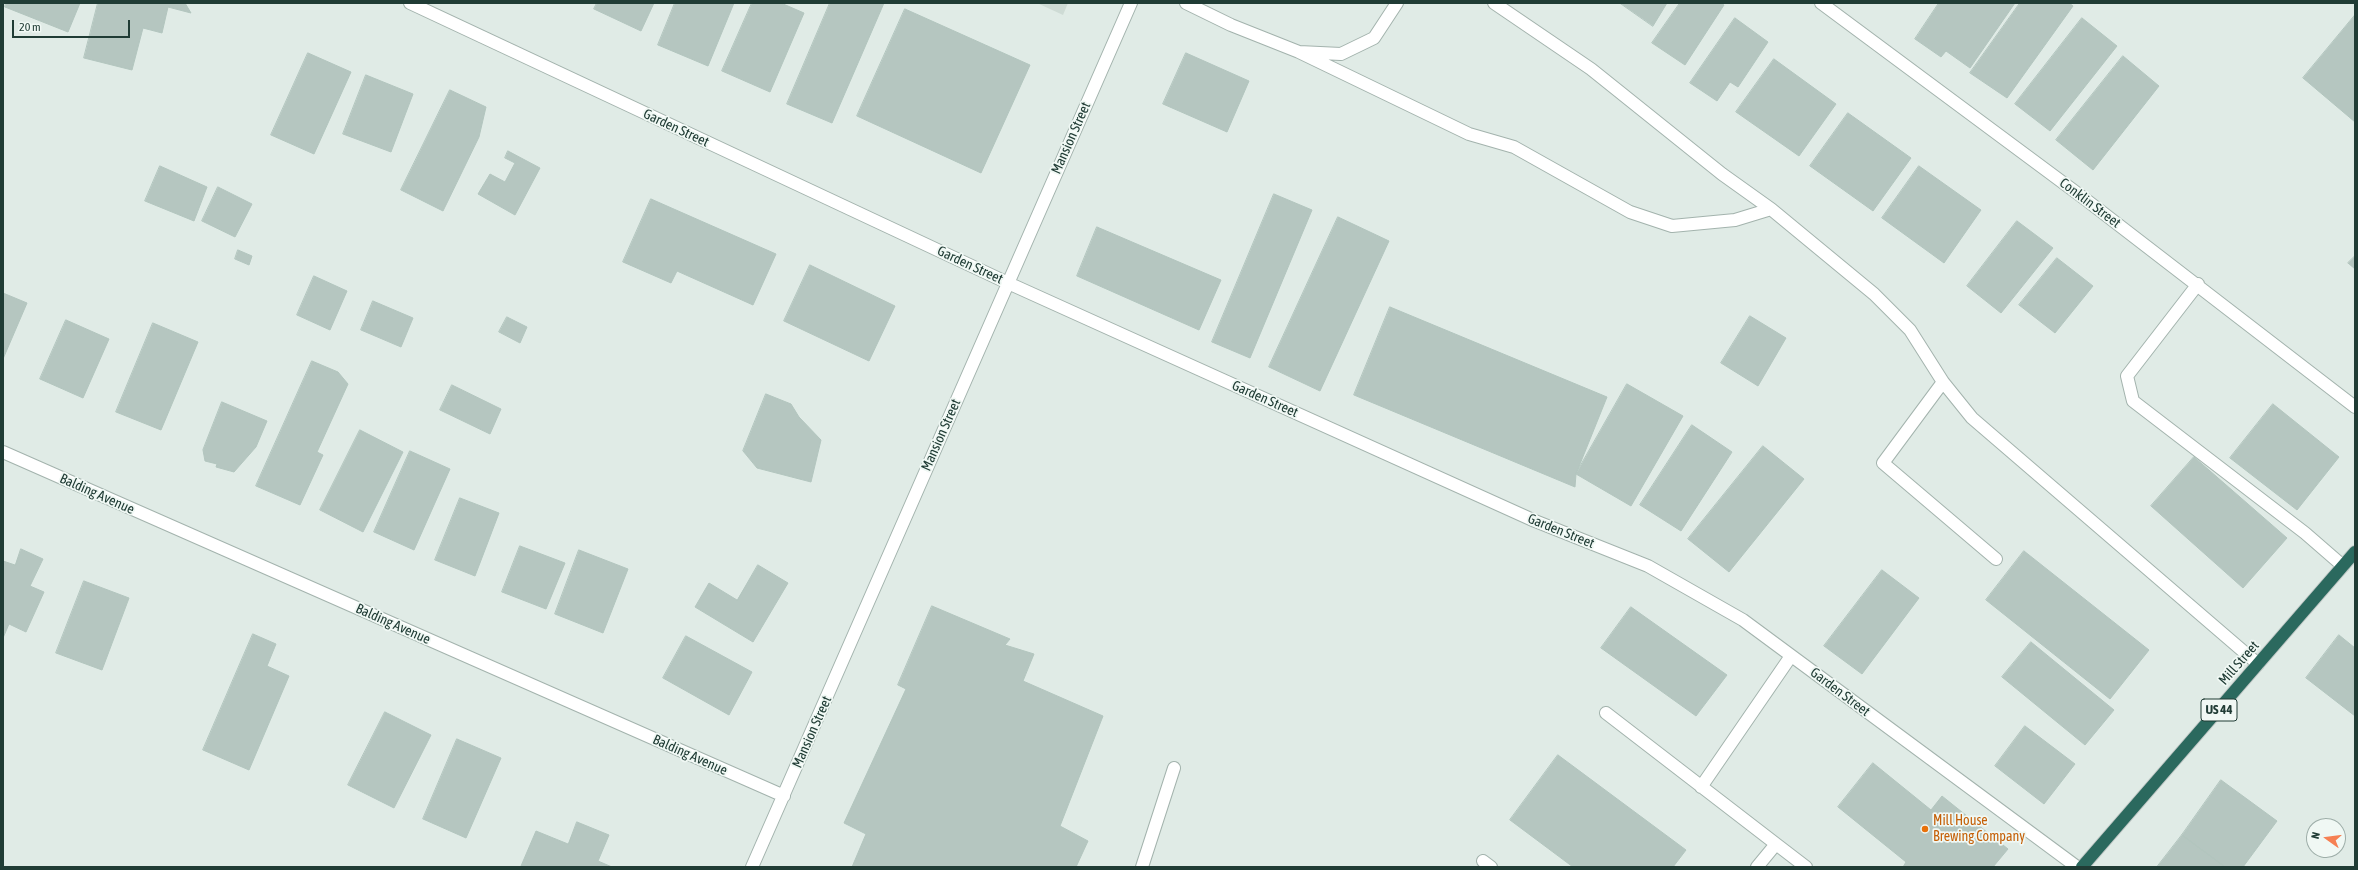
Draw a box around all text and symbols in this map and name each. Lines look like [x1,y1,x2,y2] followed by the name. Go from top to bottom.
[14,12,132,38] scale bar
[19,20,41,34] text: 20 m
[1048,99,1094,177] street label: Mansion Street
[641,105,711,151] street label: Garden Street
[2056,175,2124,231] street label: Conklin Street
[935,242,1005,288] street label: Garden Street
[1229,377,1301,421] street label: Garden Street
[918,396,964,474] street label: Mansion Street
[57,470,137,518] street label: Balding Avenue
[1525,510,1597,552] street label: Garden Street
[353,600,433,648] street label: Balding Avenue
[2215,638,2263,688] street label: Mill Street
[1807,664,1873,720] street label: Garden Street
[789,693,835,771] street label: Mansion Street
[2201,699,2237,721] road number: US 44
[650,731,730,779] street label: Balding Avenue
[1933,813,2025,846] place label: Mill House Brewing Company
[2306,818,2346,858] north arrow
[1920,824,1930,834] marker: Mill House Brewing Company
[2309,831,2322,840] text: N

